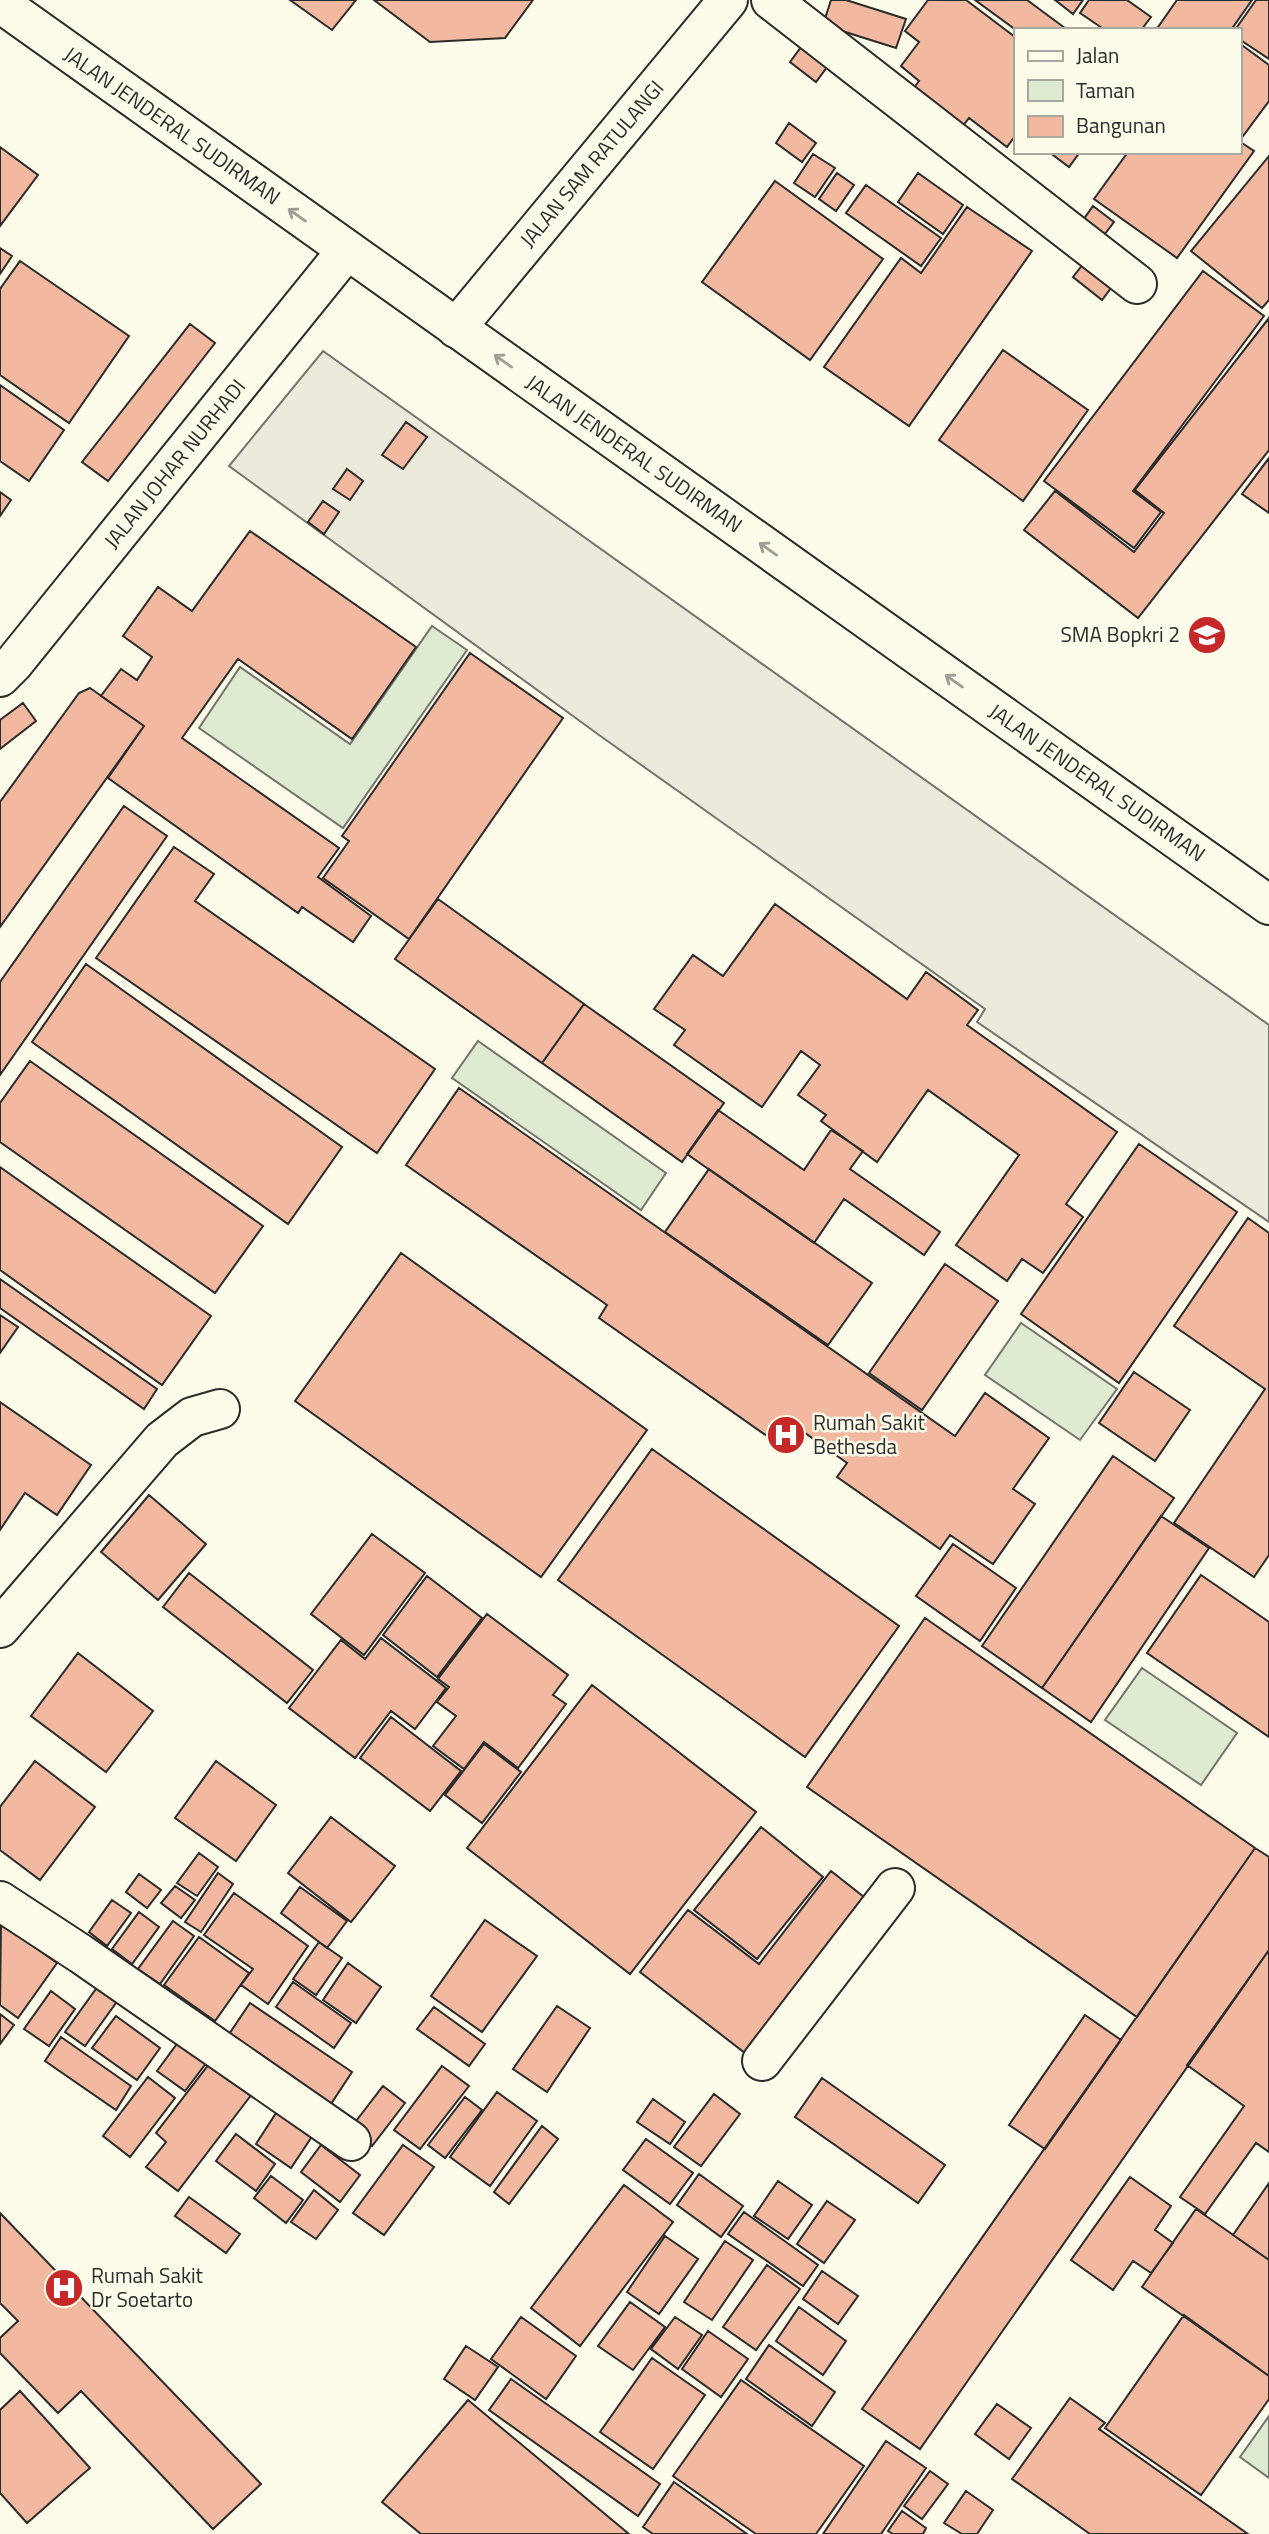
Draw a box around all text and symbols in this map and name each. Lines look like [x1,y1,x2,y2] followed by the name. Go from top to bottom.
[1014,28,1241,154] legend
[58,38,287,212] street label: JALAN JENDERAL SUDIRMAN
[1076,39,1119,71] text: Jalan
[512,73,671,254] street label: JALAN SAM RATULANGI
[1076,74,1135,106] text: Taman
[1076,109,1166,141] text: Bangunan
[288,208,307,222] one-way arrow
[494,354,513,368] one-way arrow
[520,366,749,540] street label: JALAN JENDERAL SUDIRMAN
[96,372,253,555] street label: JALAN JOHAR NURHADI
[759,542,778,556] one-way arrow
[1186,614,1228,656] school or university icon: SMA Bopkri 2
[1060,618,1180,650] place label: SMA Bopkri 2
[945,674,964,688] one-way arrow
[983,695,1212,869] street label: JALAN JENDERAL SUDIRMAN
[813,1406,926,1462] place label: Rumah Sakit Bethesda
[765,1414,807,1456] hospital icon: Rumah Sakit Bethesda
[91,2259,204,2315] place label: Rumah Sakit Dr Soetarto
[43,2267,85,2309] hospital icon: Rumah Sakit Dr Soetarto

